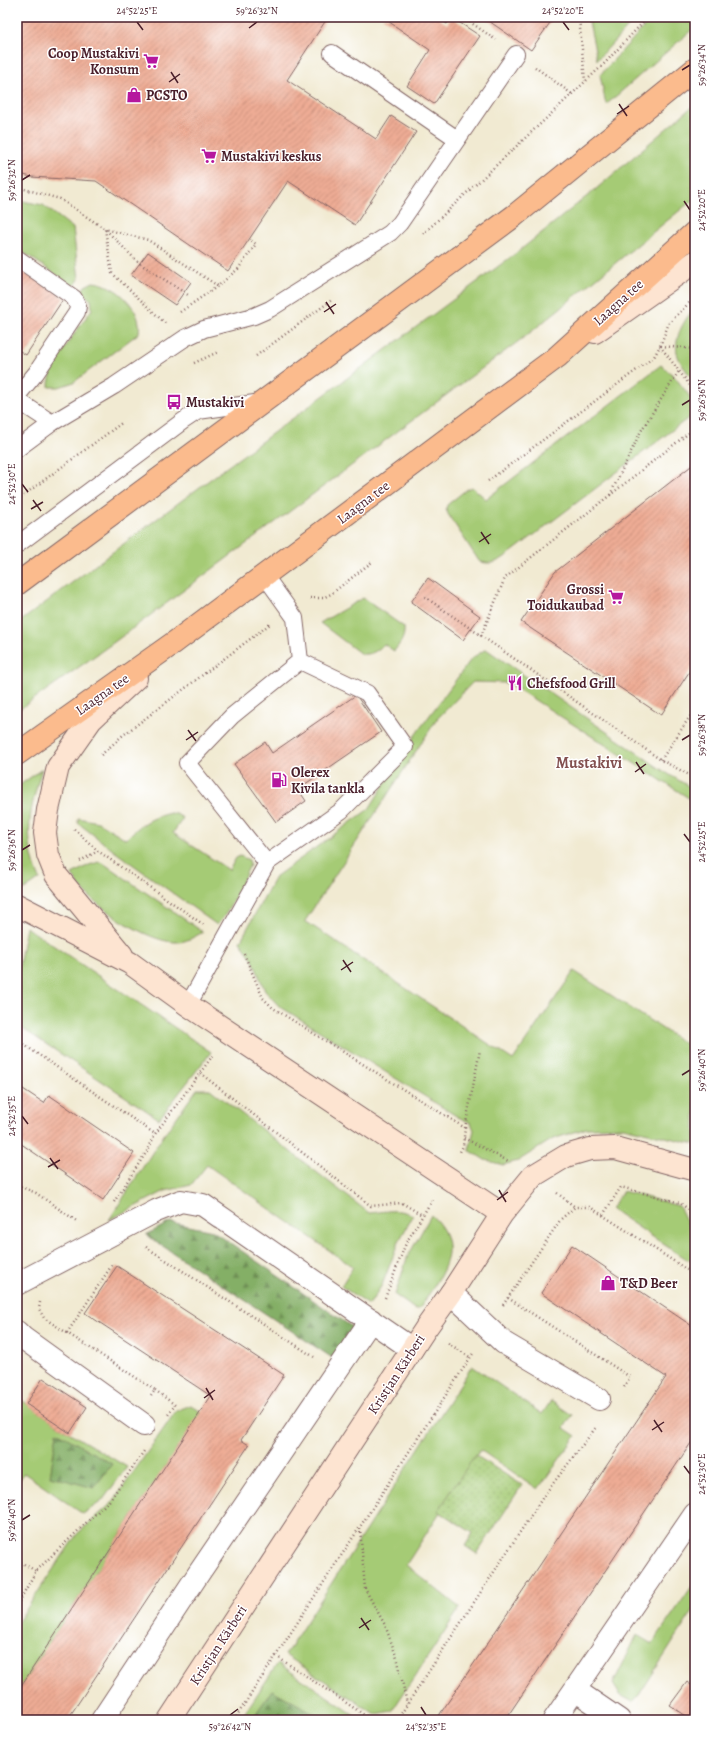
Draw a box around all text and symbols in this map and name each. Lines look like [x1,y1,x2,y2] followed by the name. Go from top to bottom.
[116,4,158,17] text: 24°52'25"E
[236,4,278,17] text: 59°26'32"N
[542,4,584,17] text: 24°52'20"E
[48,44,139,79] place label: Coop Mustakivi Konsum
[695,44,708,86] text: 59°26'34"N
[142,52,160,70] supermarket icon: Coop Mustakivi Konsum
[125,86,143,104] shop icon: PCSTO
[146,86,188,105] place label: PCSTO
[200,147,218,165] supermarket icon: Mustakivi keskus
[221,147,322,166] place label: Mustakivi keskus
[5,159,18,201] text: 59°26'32"N
[695,189,708,231] text: 24°52'20"E
[589,275,647,330] street label: Laagna tee
[695,379,708,421] text: 59°26'36"N
[165,393,183,411] bus stop icon: Mustakivi
[186,393,244,412] place label: Mustakivi
[5,463,18,505] text: 24°52'30"E
[333,476,393,528] street label: Laagna tee
[527,580,604,615] place label: Grossi Toidukaubad
[607,588,625,606] supermarket icon: Grossi Toidukaubad
[72,669,133,720] street label: Laagna tee
[506,674,524,692] restaurant icon: Chefsfood Grill
[527,674,616,693] place label: Chefsfood Grill
[695,714,708,756] text: 59°26'38"N
[556,752,623,774] district label: Mustakivi
[291,763,365,798] place label: Olerex Kivila tankla
[270,771,288,789] fuel station icon: Olerex Kivila tankla
[695,821,708,863] text: 24°52'25"E
[5,829,18,871] text: 59°26'36"N
[695,1048,708,1092] text: 59°26'40"N
[5,1096,18,1136] text: 24°52'35"E
[599,1274,617,1292] shop icon: T&D Beer
[620,1274,678,1293] place label: T&D Beer
[363,1330,429,1418] street label: Kristjan Kärberi
[695,1453,708,1495] text: 24°52'30"E
[5,1498,18,1542] text: 59°26'40"N
[185,1601,251,1689] street label: Kristjan Kärberi
[209,1720,251,1733] text: 59°26'42"N
[406,1720,446,1733] text: 24°52'35"E

